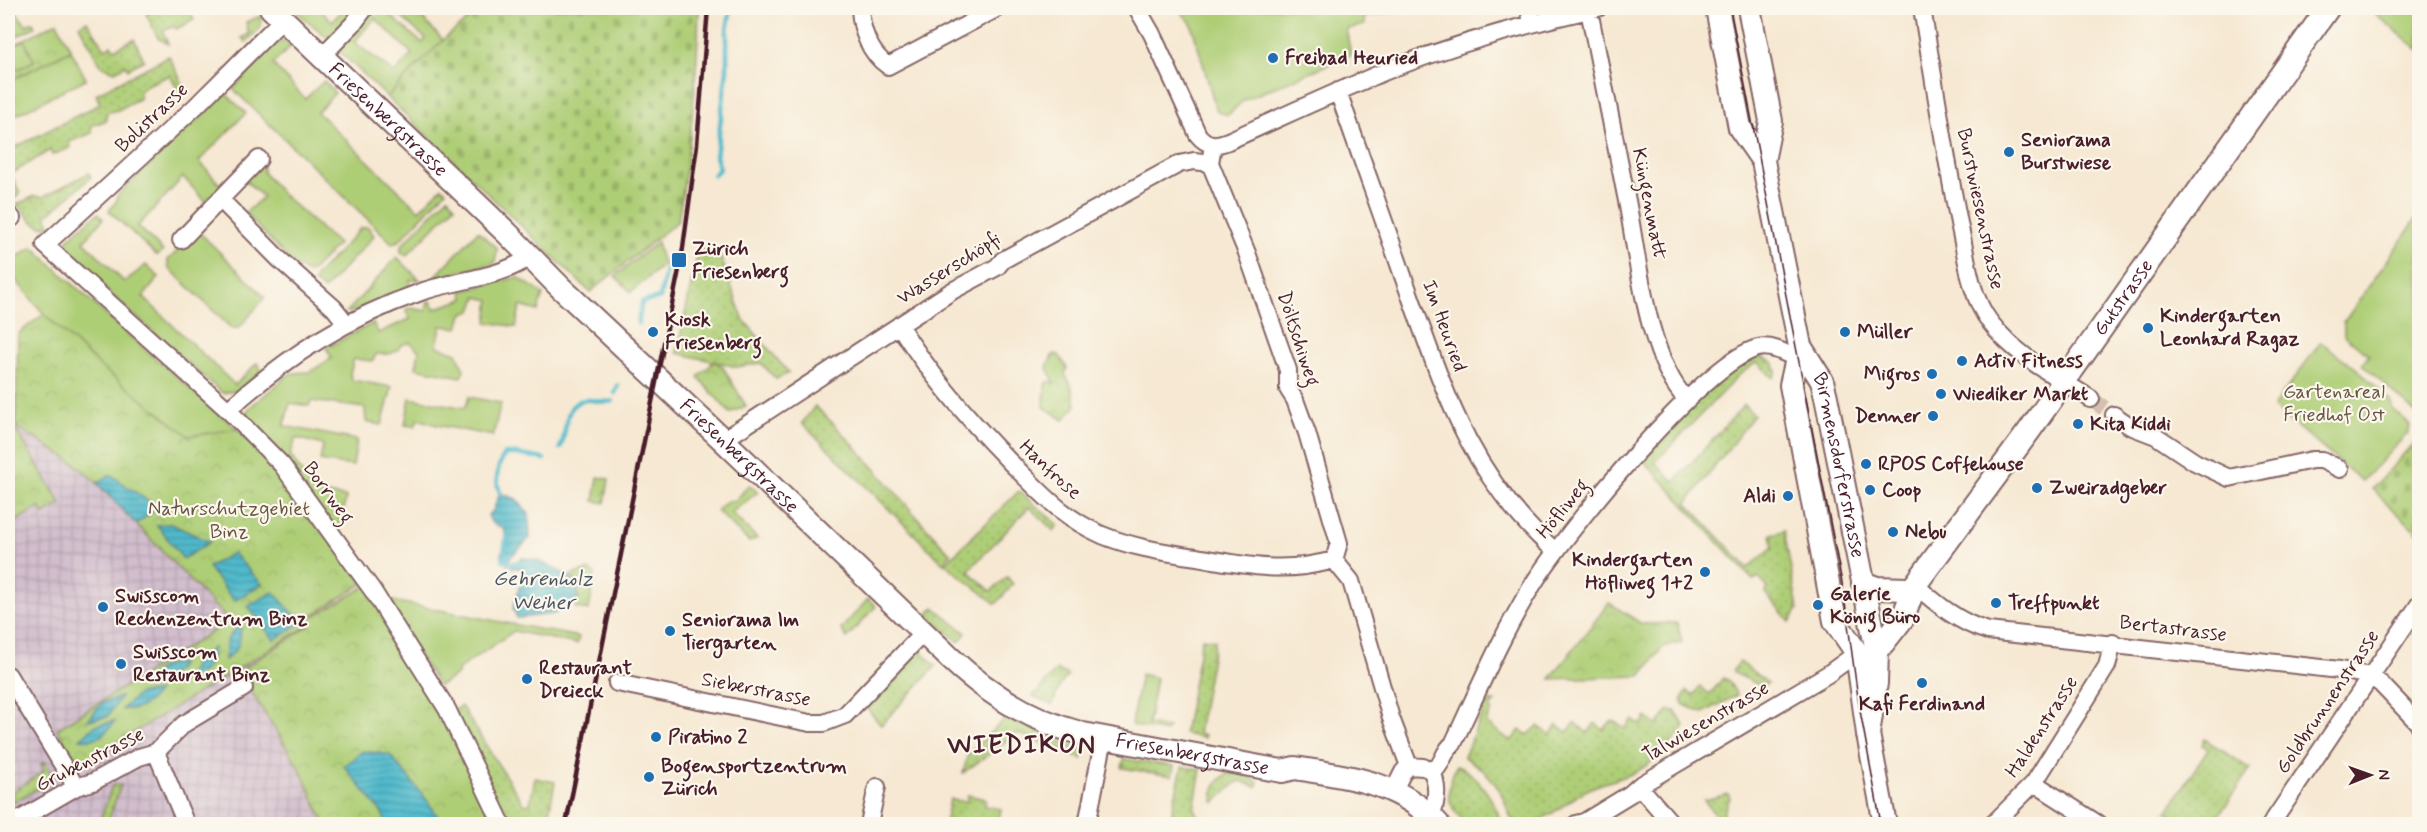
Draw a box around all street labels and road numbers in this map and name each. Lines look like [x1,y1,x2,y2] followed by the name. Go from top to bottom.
[323,56,454,183] street label: Friesenbergstrasse
[109,77,195,159] street label: Bolistrasse
[1950,126,2010,292] street label: Burstwiesenstrasse
[1623,146,1673,263] street label: Küngenmatt
[892,226,1006,312] street label: Wasserschöpfi
[2087,254,2160,341] street label: Gutstrasse
[1415,276,1473,376] street label: Im Heuried
[1268,288,1326,391] street label: Döltschiweg
[1806,367,1871,560] street label: Birmensdorferstrasse
[674,392,805,519] street label: Friesenbergstrasse
[1013,434,1087,506] street label: Hanfrose
[295,456,360,531] street label: Borrweg
[1530,473,1597,546] street label: Höfliweg
[2118,609,2228,649] street label: Bertastrasse
[2270,625,2386,779] street label: Goldbrunnenstrasse
[699,666,813,714] street label: Sieberstrasse
[1999,671,2085,783] street label: Haldenstrasse
[1638,675,1774,769] street label: Talwiesenstrasse
[31,721,149,799] street label: Grubenstrasse
[1113,727,1271,782] street label: Friesenbergstrasse

